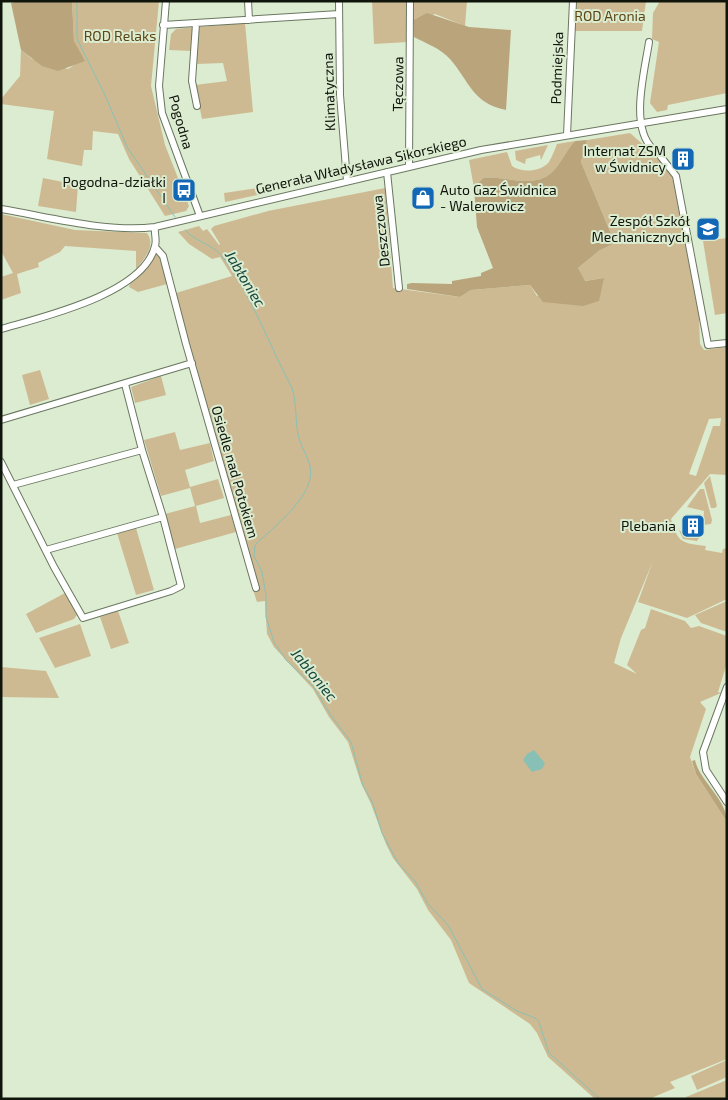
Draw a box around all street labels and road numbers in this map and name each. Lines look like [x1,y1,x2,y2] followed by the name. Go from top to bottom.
[547,31,566,105] street label: Podmiejska
[319,53,338,131] street label: Klimatyczna
[389,56,406,112] street label: Tęczowa
[166,93,197,151] street label: Pogodna
[254,132,468,197] street label: Generała Władysława Sikorskiego
[368,194,393,268] street label: Deszczowa
[208,404,263,540] street label: Osiedle nad Potokiem

